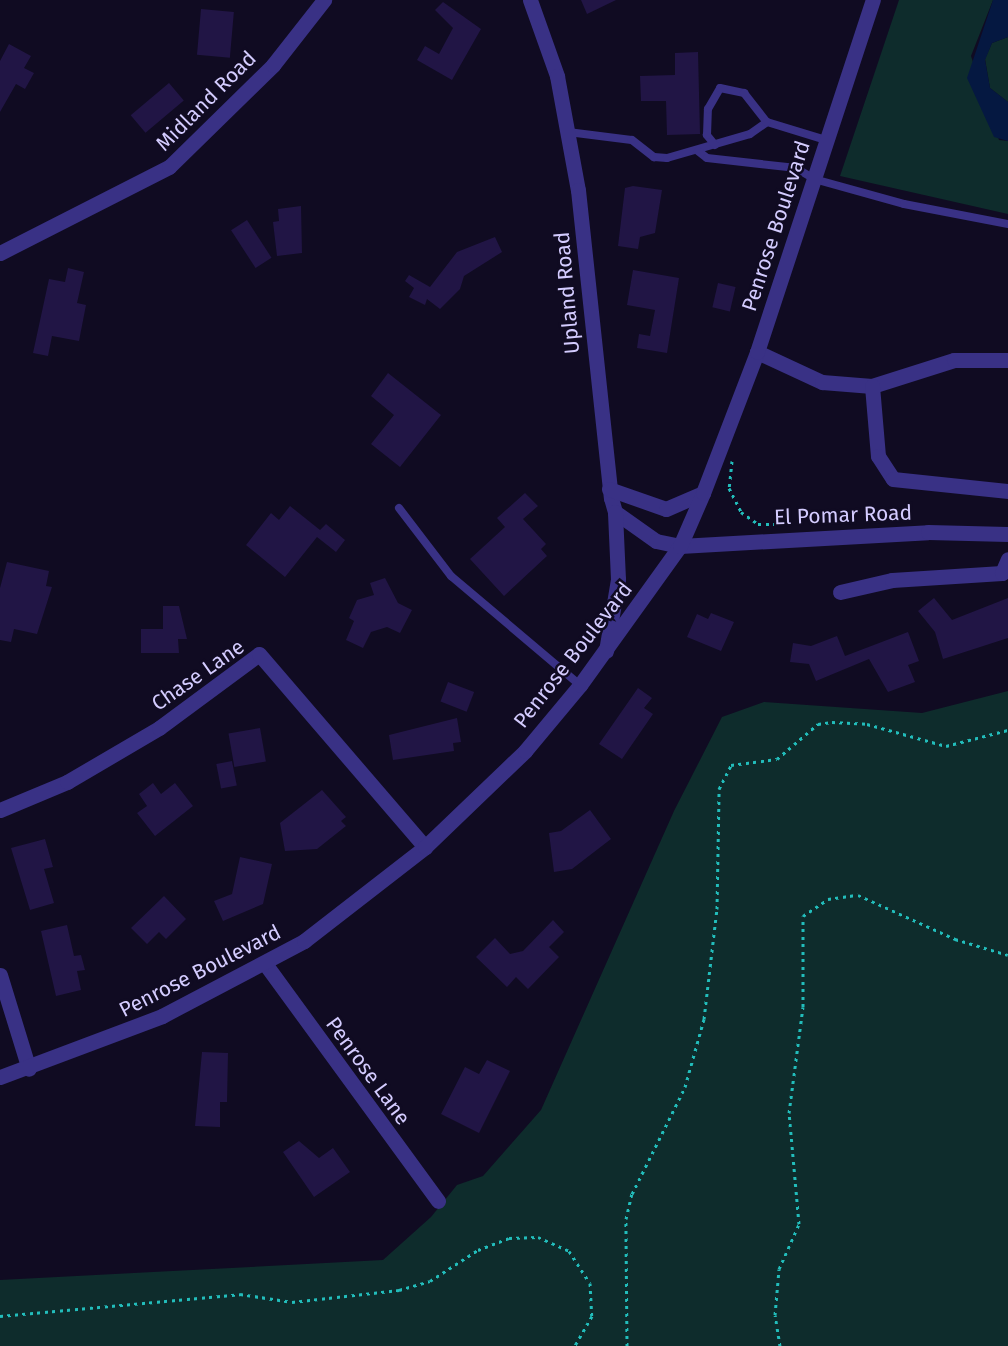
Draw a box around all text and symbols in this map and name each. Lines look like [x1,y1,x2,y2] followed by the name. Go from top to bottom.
[151,46,261,156] street label: Midland Road
[737,137,815,315] street label: Penrose Boulevard
[549,231,585,355] street label: Upland Road
[774,500,912,530] street label: El Pomar Road
[508,577,638,733] street label: Penrose Boulevard
[147,634,249,716] street label: Chase Lane
[115,919,285,1023] street label: Penrose Boulevard
[320,1012,416,1130] street label: Penrose Lane

